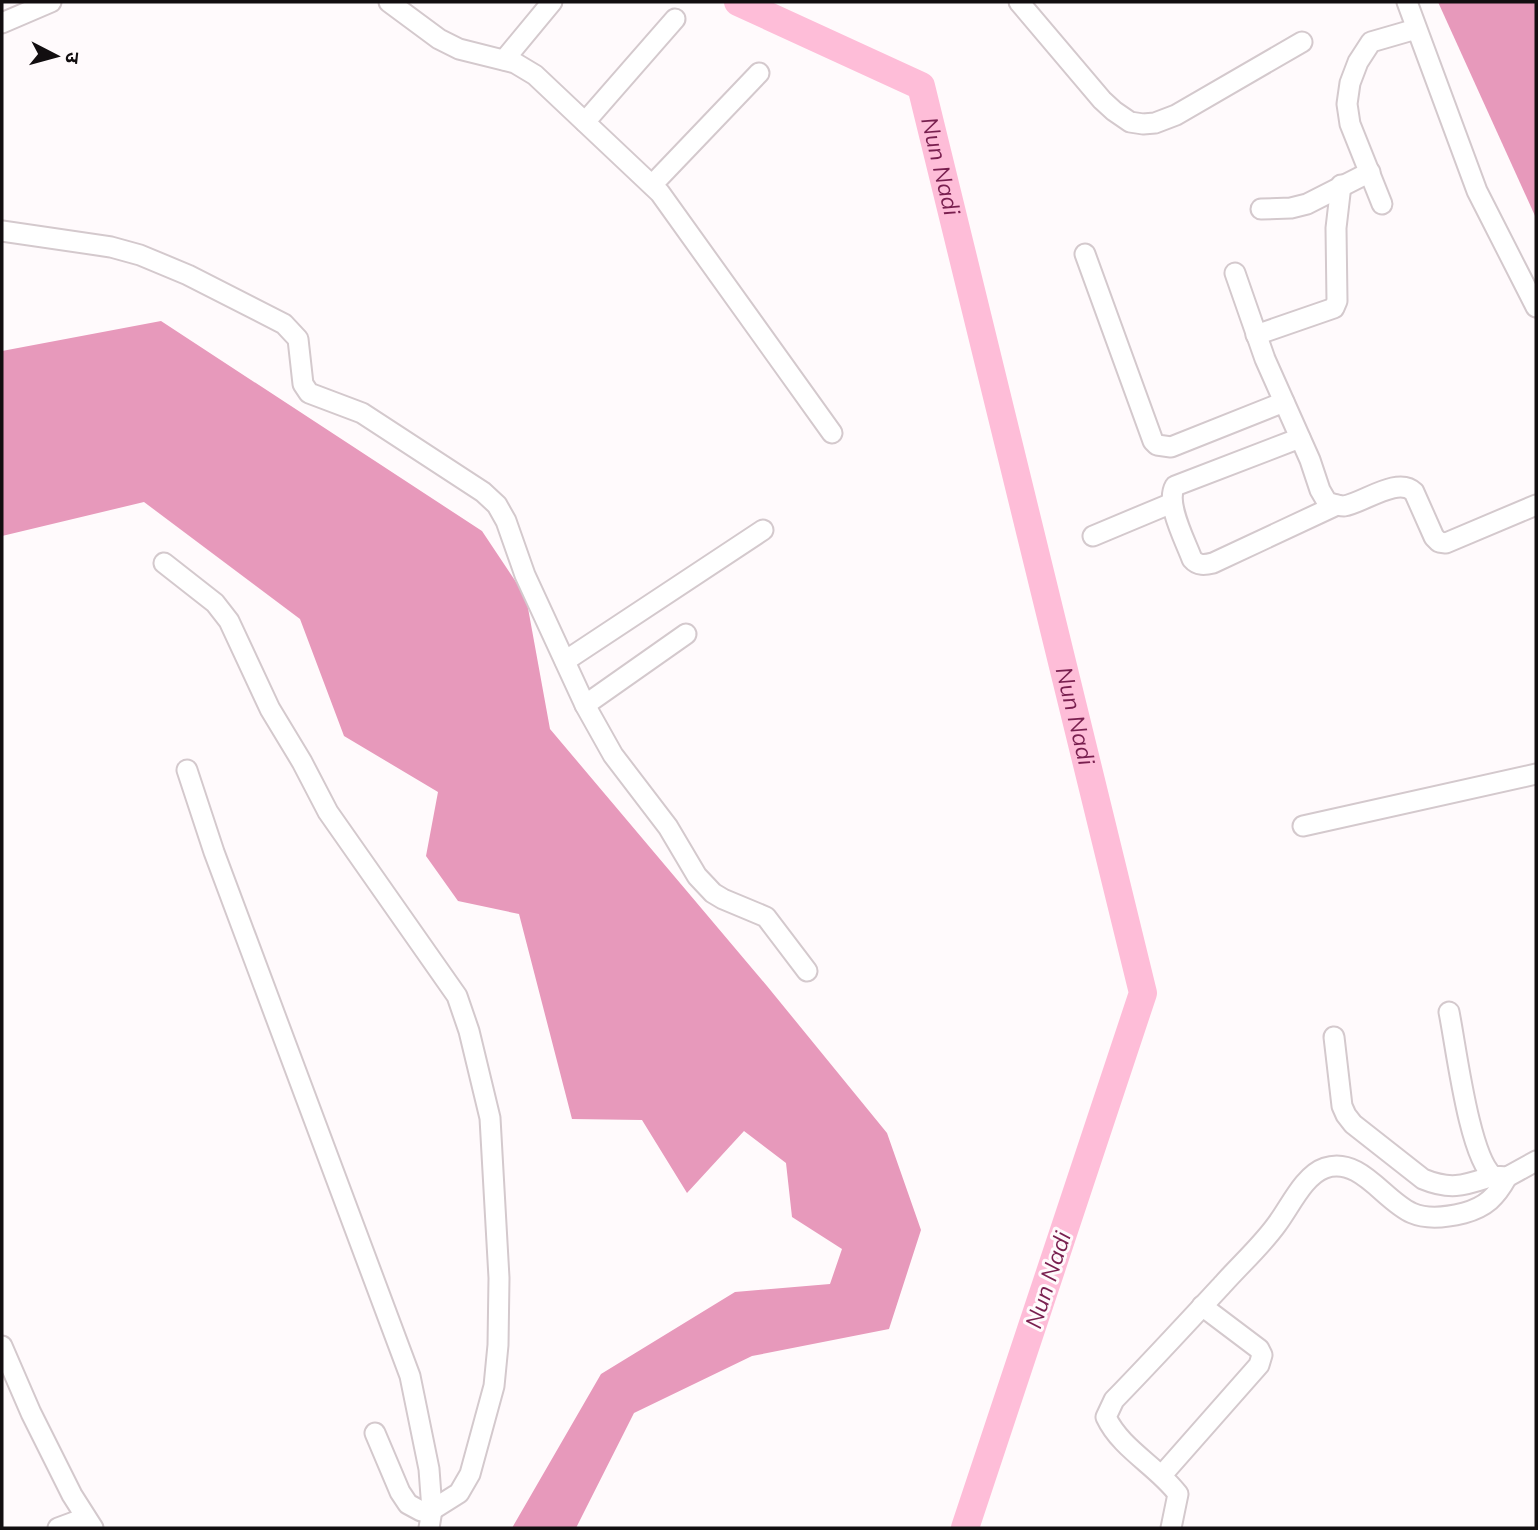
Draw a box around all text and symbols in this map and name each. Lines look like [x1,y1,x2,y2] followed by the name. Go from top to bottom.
[21,21,91,91] north arrow
[60,51,85,65] text: उ
[915,114,967,219] water label: Nun Nadi
[1050,664,1102,769] water label: Nun Nadi
[1018,1227,1077,1332] water label: Nun Nadi

